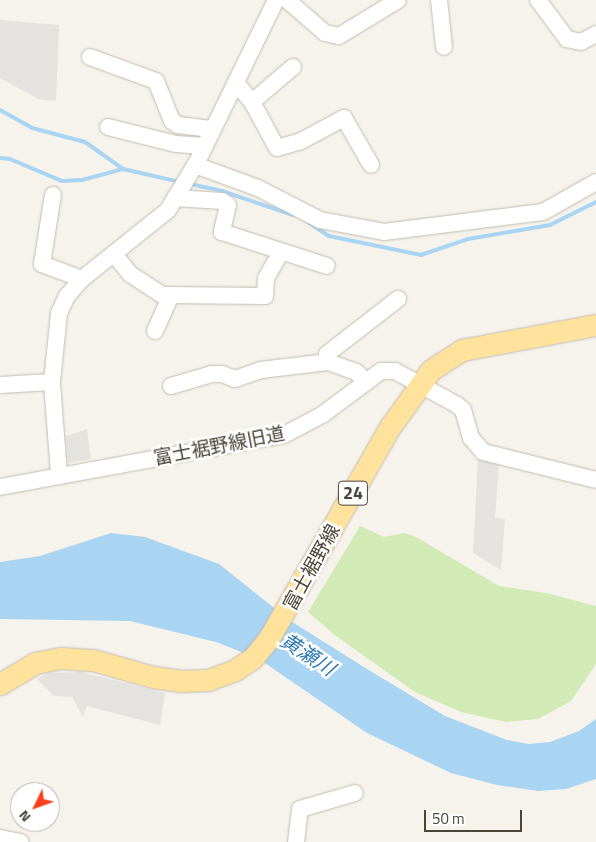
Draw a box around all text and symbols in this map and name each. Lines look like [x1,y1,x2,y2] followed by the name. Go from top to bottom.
[152,421,286,469] street label: 富士裾野線旧道
[337,478,369,508] road number: 24
[278,520,344,614] street label: 富士裾野線
[276,628,340,680] water label: 黄瀬川
[10,782,60,832] north arrow
[426,800,524,832] scale bar
[13,806,35,827] text: N
[432,807,465,830] text: 50 m

